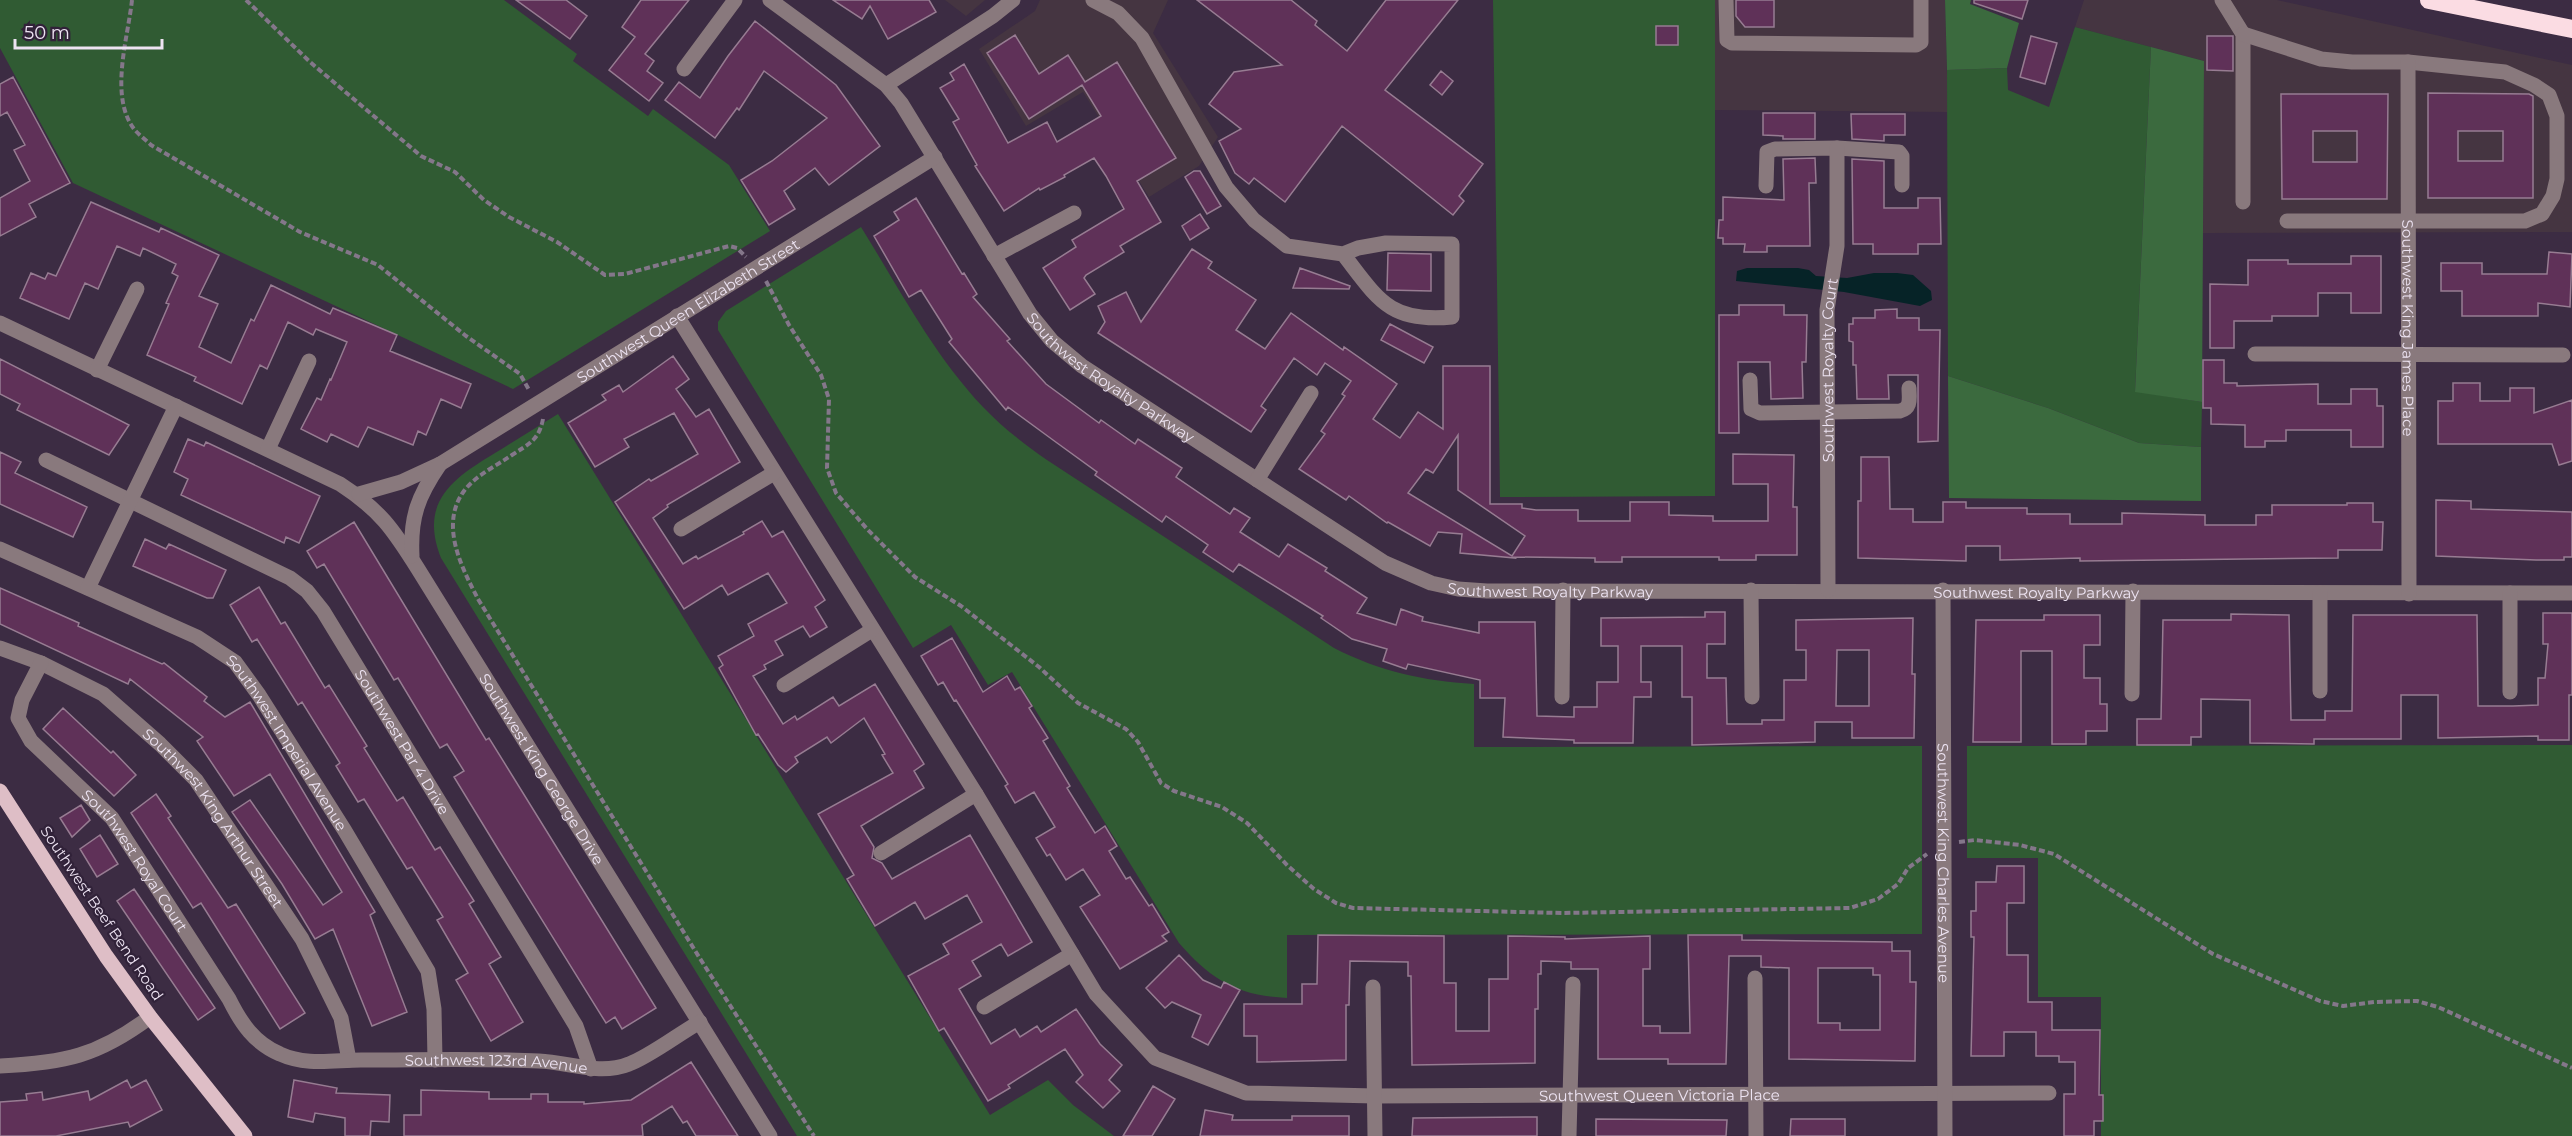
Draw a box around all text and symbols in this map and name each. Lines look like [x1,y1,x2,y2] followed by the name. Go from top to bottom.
[15,12,162,50] scale bar
[24,22,70,44] text: 50 m
[2399,219,2418,437] street label: Southwest King James Place
[573,234,802,387] street label: Southwest Queen Elizabeth Street
[1817,277,1841,462] street label: Southwest Royalty Court
[1023,308,1199,447] street label: Southwest Royalty Parkway
[1446,577,1654,601] street label: Southwest Royalty Parkway
[1933,582,2140,602] street label: Southwest Royalty Parkway
[223,650,352,834] street label: Southwest Imperial Avenue
[351,665,454,818] street label: Southwest Par 4 Drive
[475,670,609,868] street label: Southwest King George Drive
[139,724,288,911] street label: Southwest King Arthur Street
[1934,743,1954,983] street label: Southwest King Charles Avenue
[78,785,192,935] street label: Southwest Royal Court
[36,822,168,1004] street label: Southwest Beef Bend Road
[405,1050,589,1077] street label: Southwest 123rd Avenue
[1539,1085,1780,1105] street label: Southwest Queen Victoria Place

